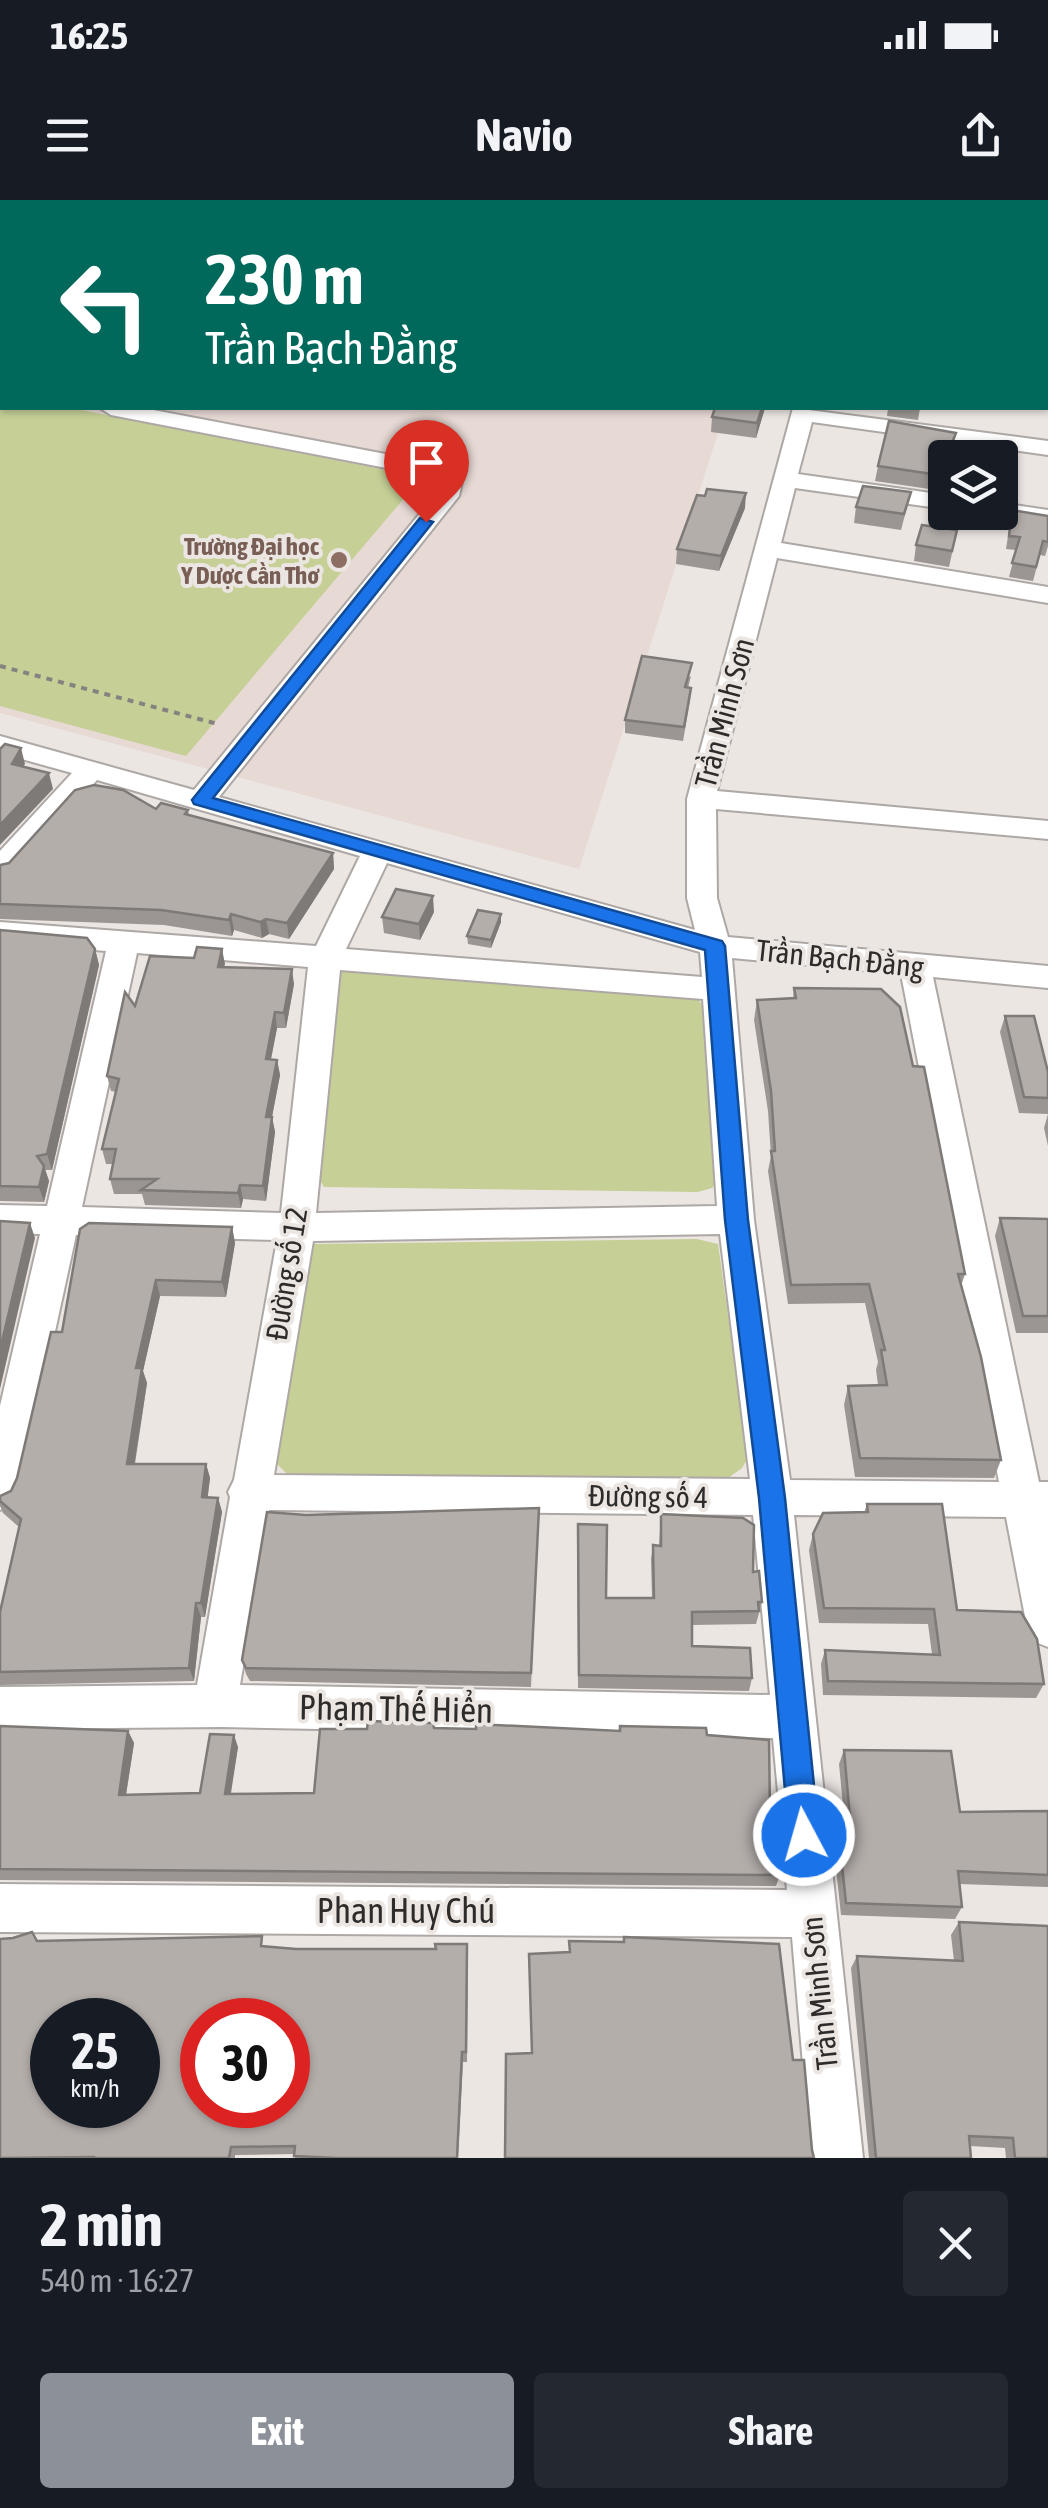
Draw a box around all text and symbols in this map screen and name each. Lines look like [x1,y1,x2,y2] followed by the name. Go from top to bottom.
[50,14,128,57] text: 16:25
[40,108,95,163] icon: menu
[953,108,1008,163] icon: share
[475,109,573,161] text: Navio
[205,239,364,319] text: 230 m
[40,240,170,370] icon: left
[205,322,458,374] text: Trần Bạch Đằng
[384,420,469,523] pin
[399,435,454,490] icon: arrive
[928,440,1018,530] map controls
[928,440,1018,530] button: layers
[180,532,320,589] place label: Trường Đại học Y Dược Cần Thơ
[328,549,350,571] marker: Trường Đại học Y Dược Cần Thơ
[688,634,760,791] street label: Trần Minh Sơn
[755,932,926,984] street label: Trần Bạch Đằng
[259,1205,313,1343] street label: Đường số 12
[588,1478,708,1514] street label: Đường số 4
[299,1685,493,1730] street label: Phạm Thế Hiển
[752,1783,856,1887] position arrow
[317,1890,495,1930] street label: Phan Huy Chú
[794,1915,844,2071] street label: Trần Minh Sơn
[180,1998,310,2128] speed limit sign: 30
[71,2022,118,2080] text: 25
[70,2074,120,2102] text: km/h
[40,2190,163,2259] text: 2 min
[903,2191,1008,2296] button: close
[40,2262,194,2299] text: 540 m · 16:27
[40,2373,514,2488] button: Exit
[534,2373,1008,2488] button: Share

